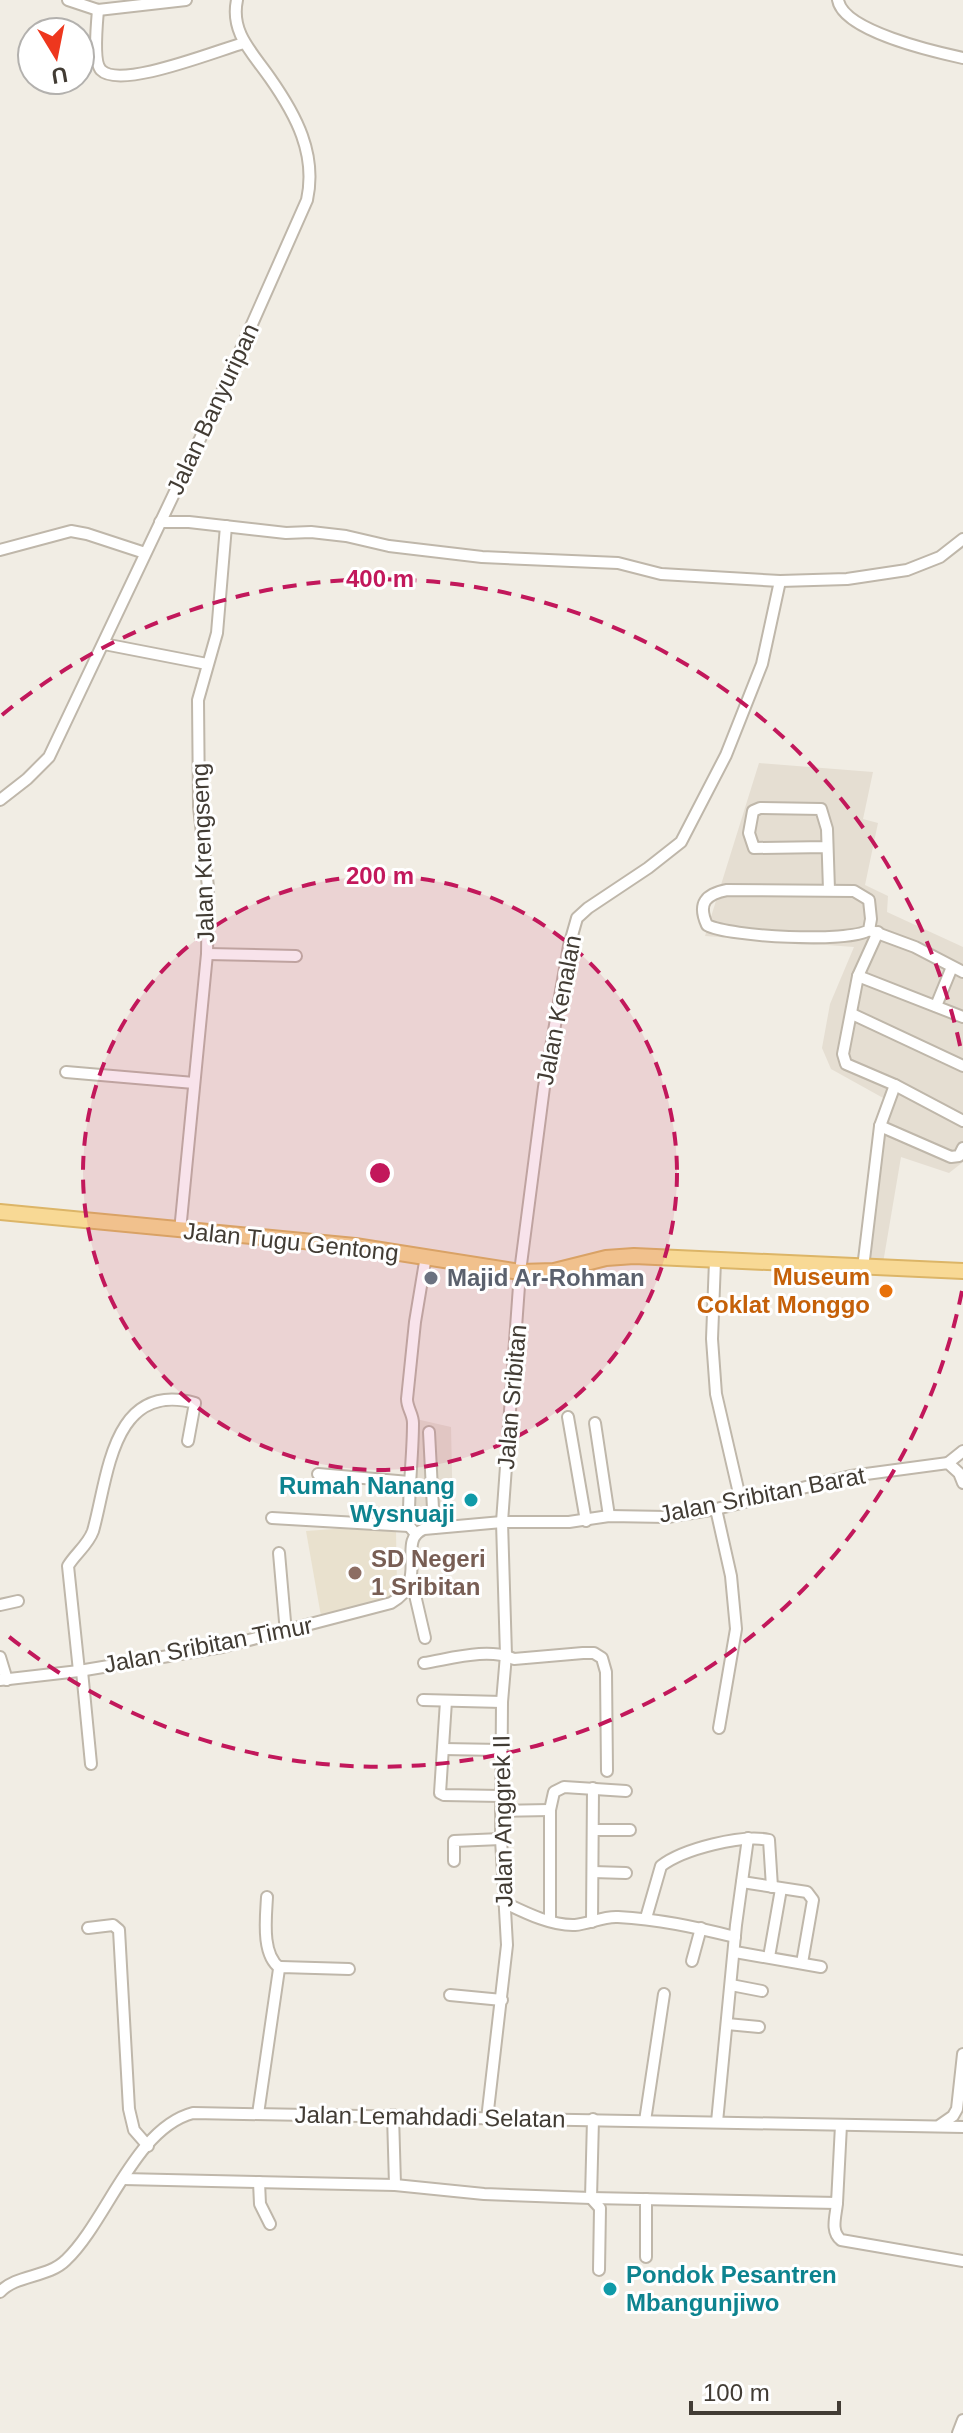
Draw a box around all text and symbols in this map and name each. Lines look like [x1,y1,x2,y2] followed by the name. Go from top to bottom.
[16,16,96,96] north arrow
[49,62,69,89] text: U
[161,319,264,499] street label: Jalan Banyuripan
[346,565,414,592] text: 400 m
[186,763,219,944] street label: Jalan Krengseng
[346,862,414,889] text: 200 m
[531,933,586,1087] street label: Jalan Kenalan
[366,1159,394,1187] centre of rings
[182,1217,400,1266] street label: Jalan Tugu Gentong
[697,1263,870,1318] place label: Museum Coklat Monggo
[447,1264,645,1291] place label: Majid Ar-Rohman
[422,1269,440,1287] marker: Majid Ar-Rohman
[877,1282,895,1300] marker: Museum Coklat Monggo
[492,1323,531,1471] street label: Jalan Sribitan
[657,1461,868,1528] street label: Jalan Sribitan Barat
[279,1472,455,1527] place label: Rumah Nanang Wysnuaji
[462,1491,480,1509] marker: Rumah Nanang Wysnuaji
[371,1545,486,1600] place label: SD Negeri 1 Sribitan
[346,1564,364,1582] marker: SD Negeri 1 Sribitan
[101,1611,315,1678] street label: Jalan Sribitan Timur
[488,1735,518,1907] street label: Jalan Anggrek II
[294,2101,566,2132] street label: Jalan Lemahdadi Selatan
[626,2261,837,2316] place label: Pondok Pesantren Mbangunjiwo
[601,2280,619,2298] marker: Pondok Pesantren Mbangunjiwo
[691,2365,839,2415] scale bar
[703,2379,770,2406] text: 100 m

